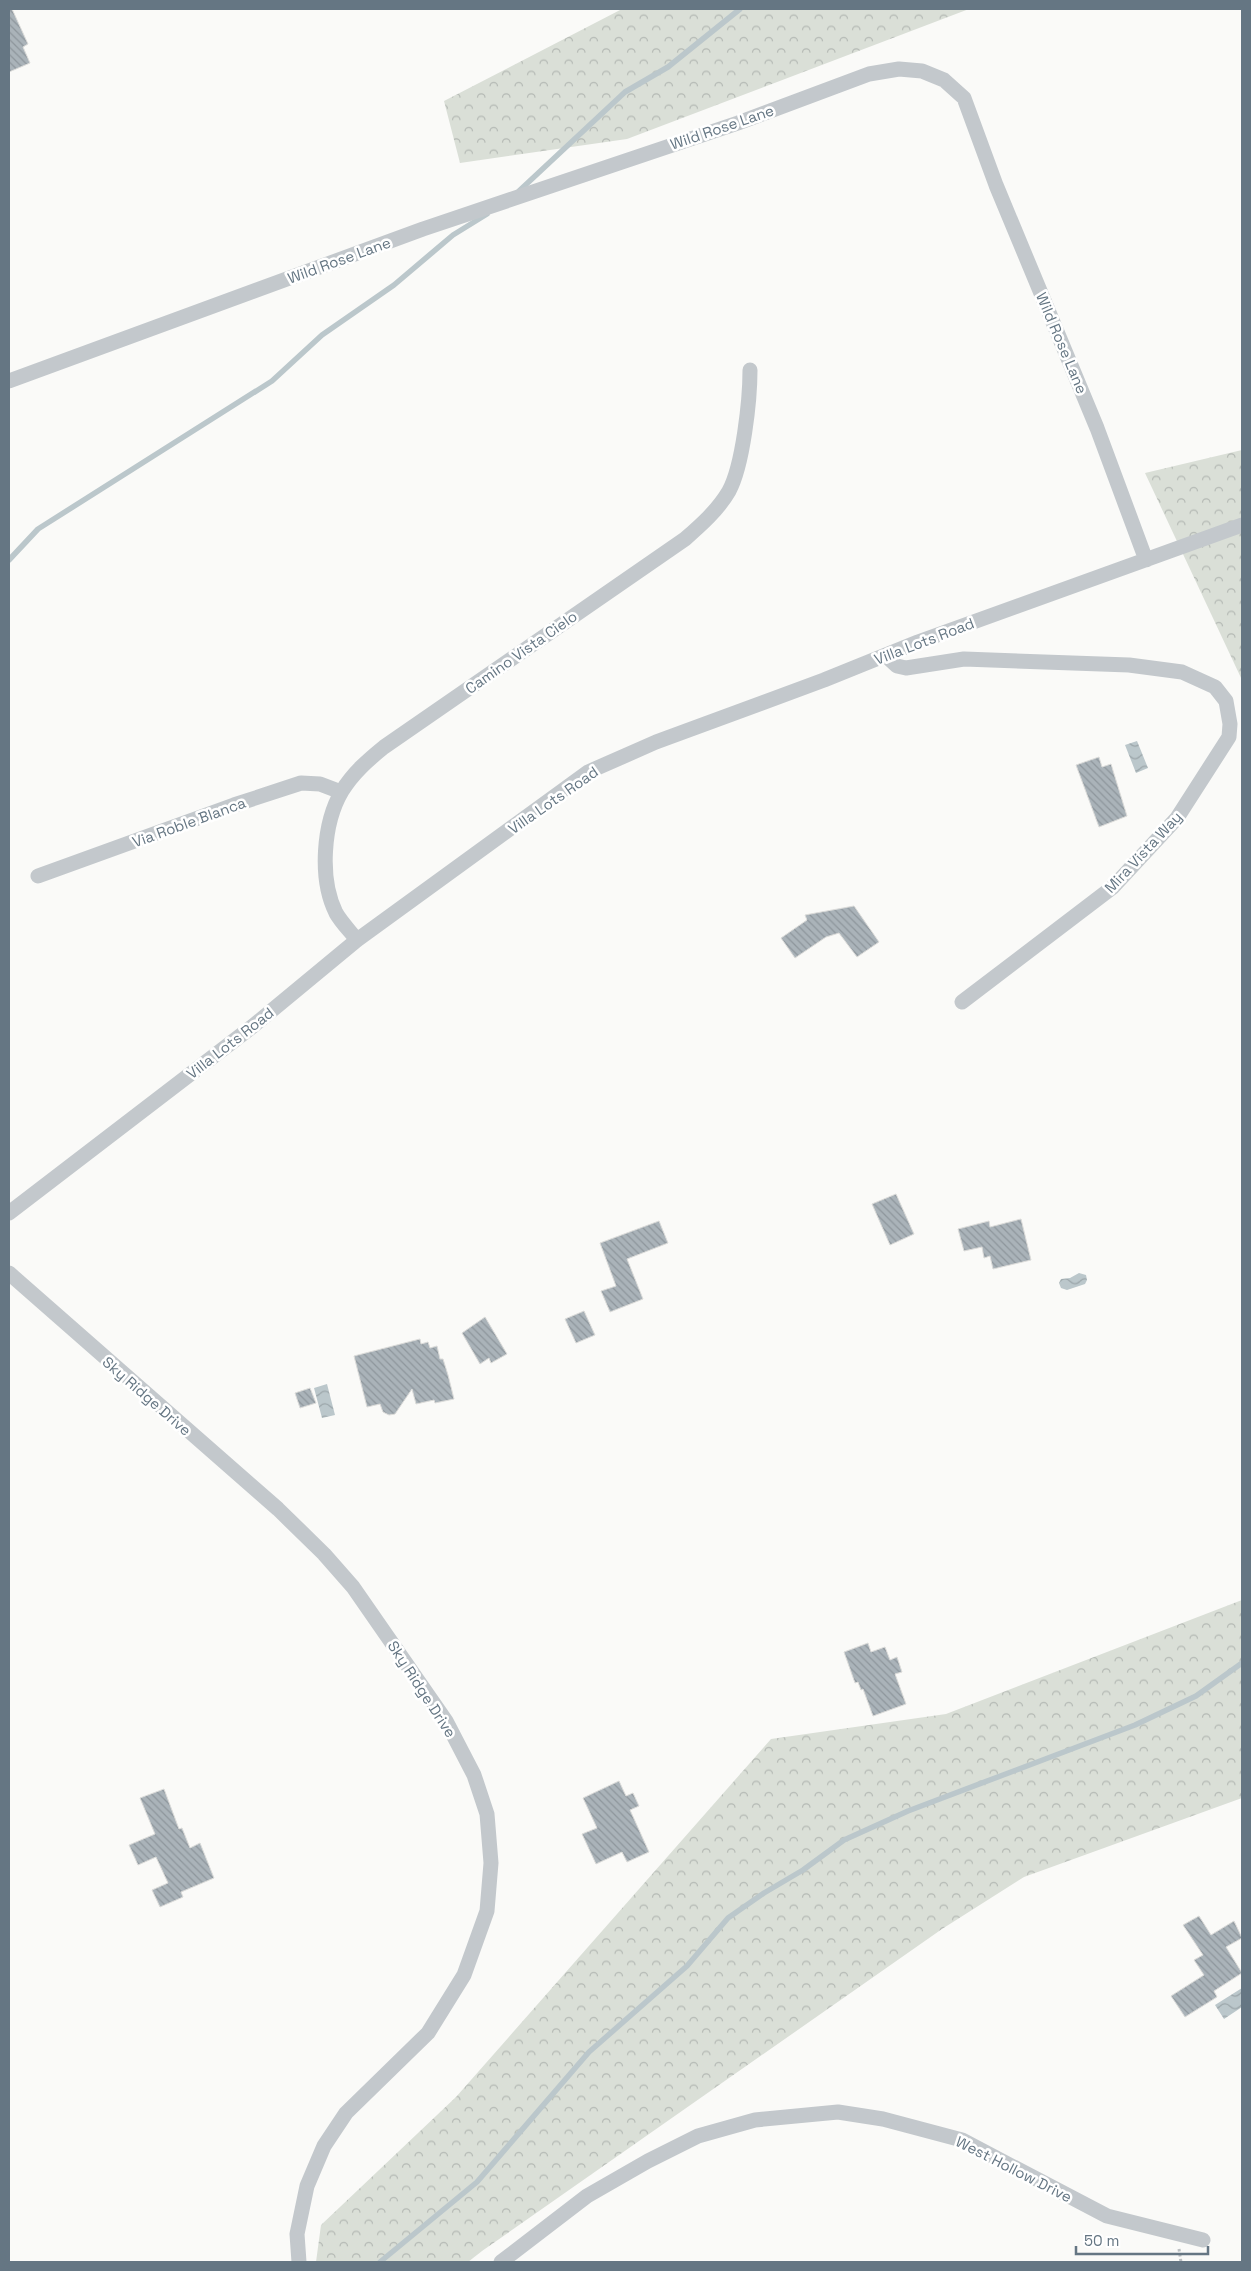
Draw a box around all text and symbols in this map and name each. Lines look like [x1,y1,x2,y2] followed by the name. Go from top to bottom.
[668,100,776,154] street label: Wild Rose Lane
[285,233,393,287] street label: Wild Rose Lane
[1032,289,1092,397] street label: Wild Rose Lane
[461,606,581,698] street label: Camino Vista Cielo
[871,613,977,669] street label: Villa Lots Road
[504,762,602,838] street label: Villa Lots Road
[130,793,249,851] street label: Via Roble Blanca
[1100,807,1186,897] street label: Mira Vista Way
[183,1003,277,1083] street label: Villa Lots Road
[99,1352,195,1440] street label: Sky Ridge Drive
[384,1637,460,1741] street label: Sky Ridge Drive
[953,2132,1075,2206] street label: West Hollow Drive
[1076,2224,1208,2256] scale bar
[1084,2231,1119,2250] text: 50 m

